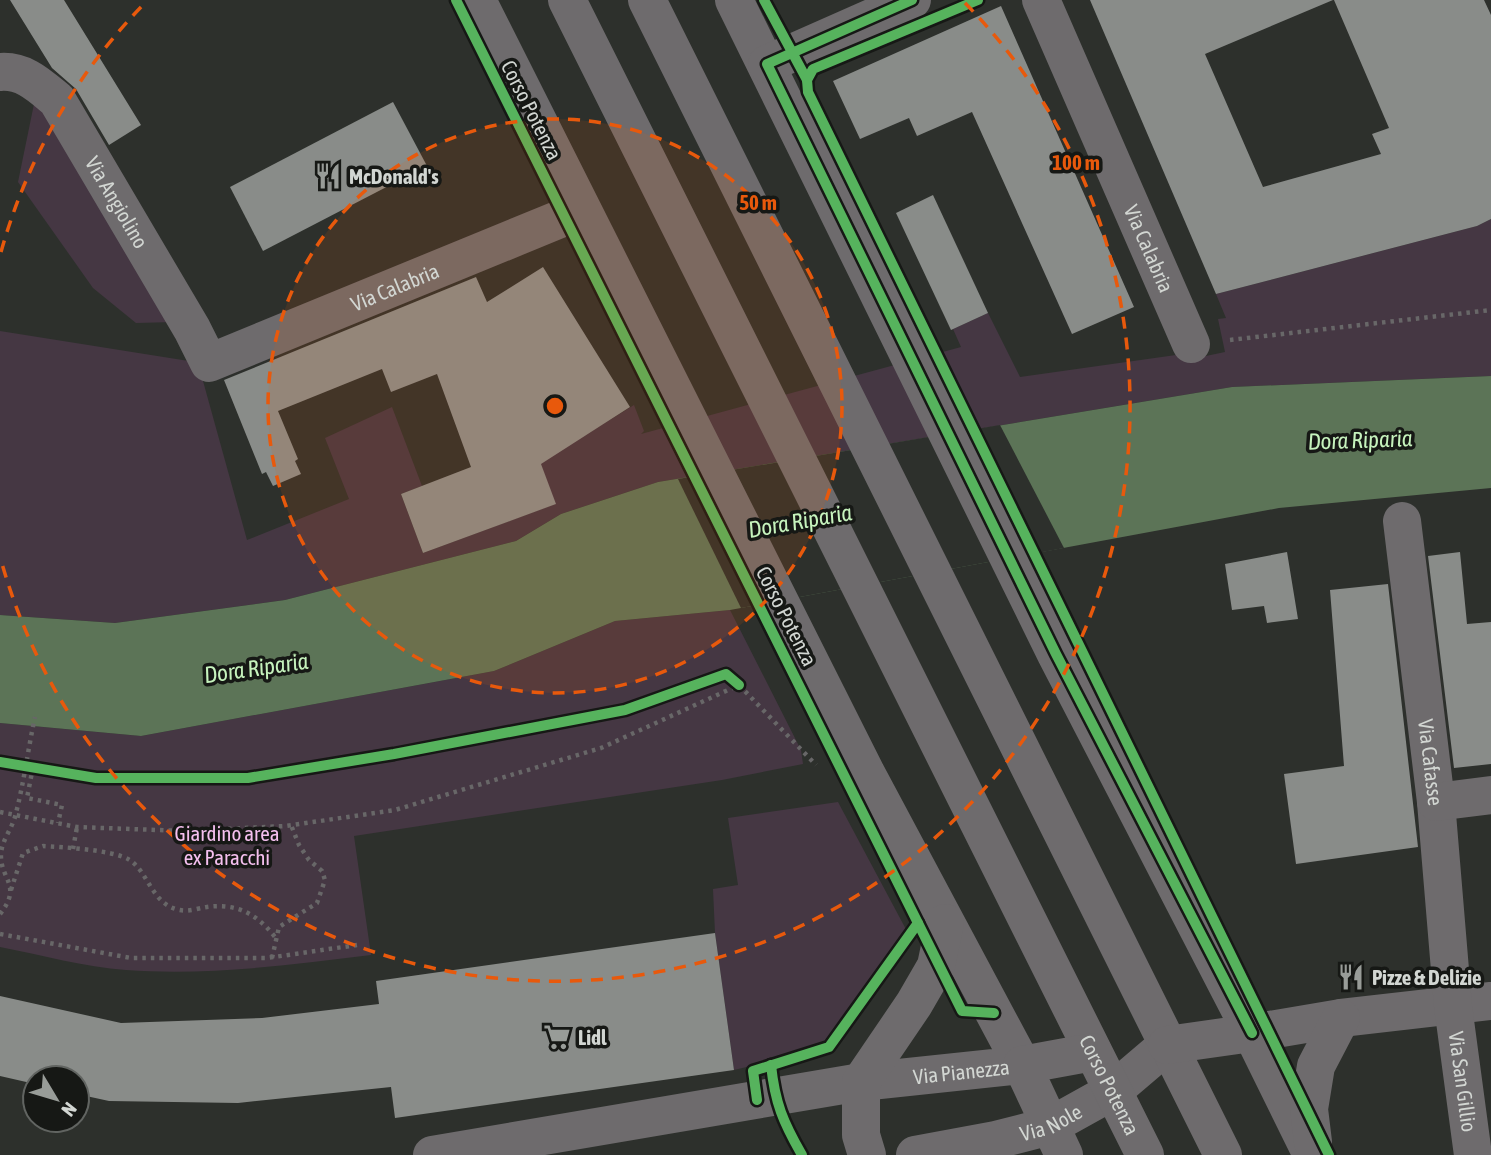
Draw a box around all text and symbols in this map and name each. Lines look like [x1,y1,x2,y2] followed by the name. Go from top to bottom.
[497,56,567,164] street label: Corso Potenza
[1052,150,1100,174] text: 100 m
[81,152,154,252] street label: Via Angiolino
[313,161,343,191] restaurant icon: McDonald's
[349,164,439,188] place label: McDonald's
[739,190,777,214] text: 50 m
[1120,201,1179,296] street label: Via Calabria
[347,258,442,316] street label: Via Calabria
[543,394,567,418] centre of rings
[1307,425,1413,455] water label: Dora Riparia
[746,499,854,543] water label: Dora Riparia
[752,562,822,670] street label: Corso Potenza
[202,648,310,688] water label: Dora Riparia
[1414,718,1448,807] street label: Via Cafasse
[175,821,279,869] park label: Giardino area ex Paracchi
[1336,962,1366,992] restaurant icon: Pizze & Delizie
[1372,965,1482,989] place label: Pizze & Delizie
[542,1022,572,1052] supermarket icon: Lidl
[578,1025,607,1049] place label: Lidl
[1445,1030,1482,1133] street label: Via San Gillio
[1075,1031,1145,1139] street label: Corso Potenza
[912,1054,1011,1088] street label: Via Pianezza
[21,1064,91,1134] north arrow
[57,1098,82,1121] text: N
[1017,1099,1086,1145] street label: Via Nole

